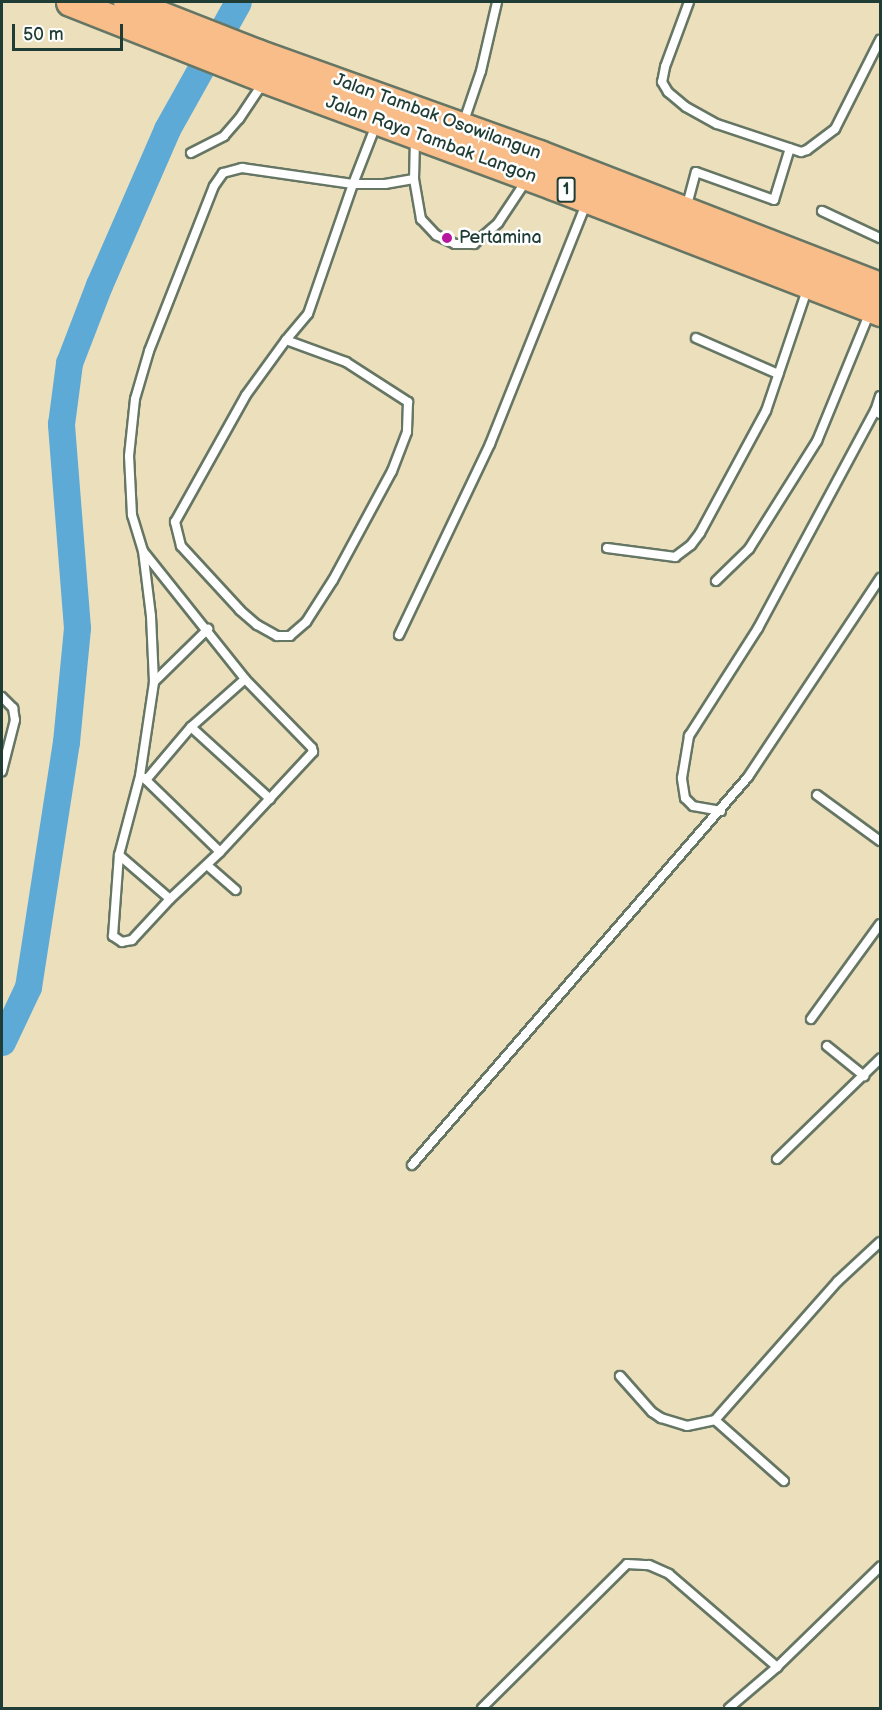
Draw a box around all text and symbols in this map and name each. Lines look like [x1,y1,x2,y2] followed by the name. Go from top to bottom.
[15,12,126,50] scale bar
[23,24,64,45] text: 50 m
[330,69,544,165] street label: Jalan Tambak Osowilangun
[322,92,540,188] street label: Jalan Raya Tambak Langon
[556,177,576,203] road number: 1
[459,227,542,249] place label: Pertamina
[440,231,454,245] marker: Pertamina

